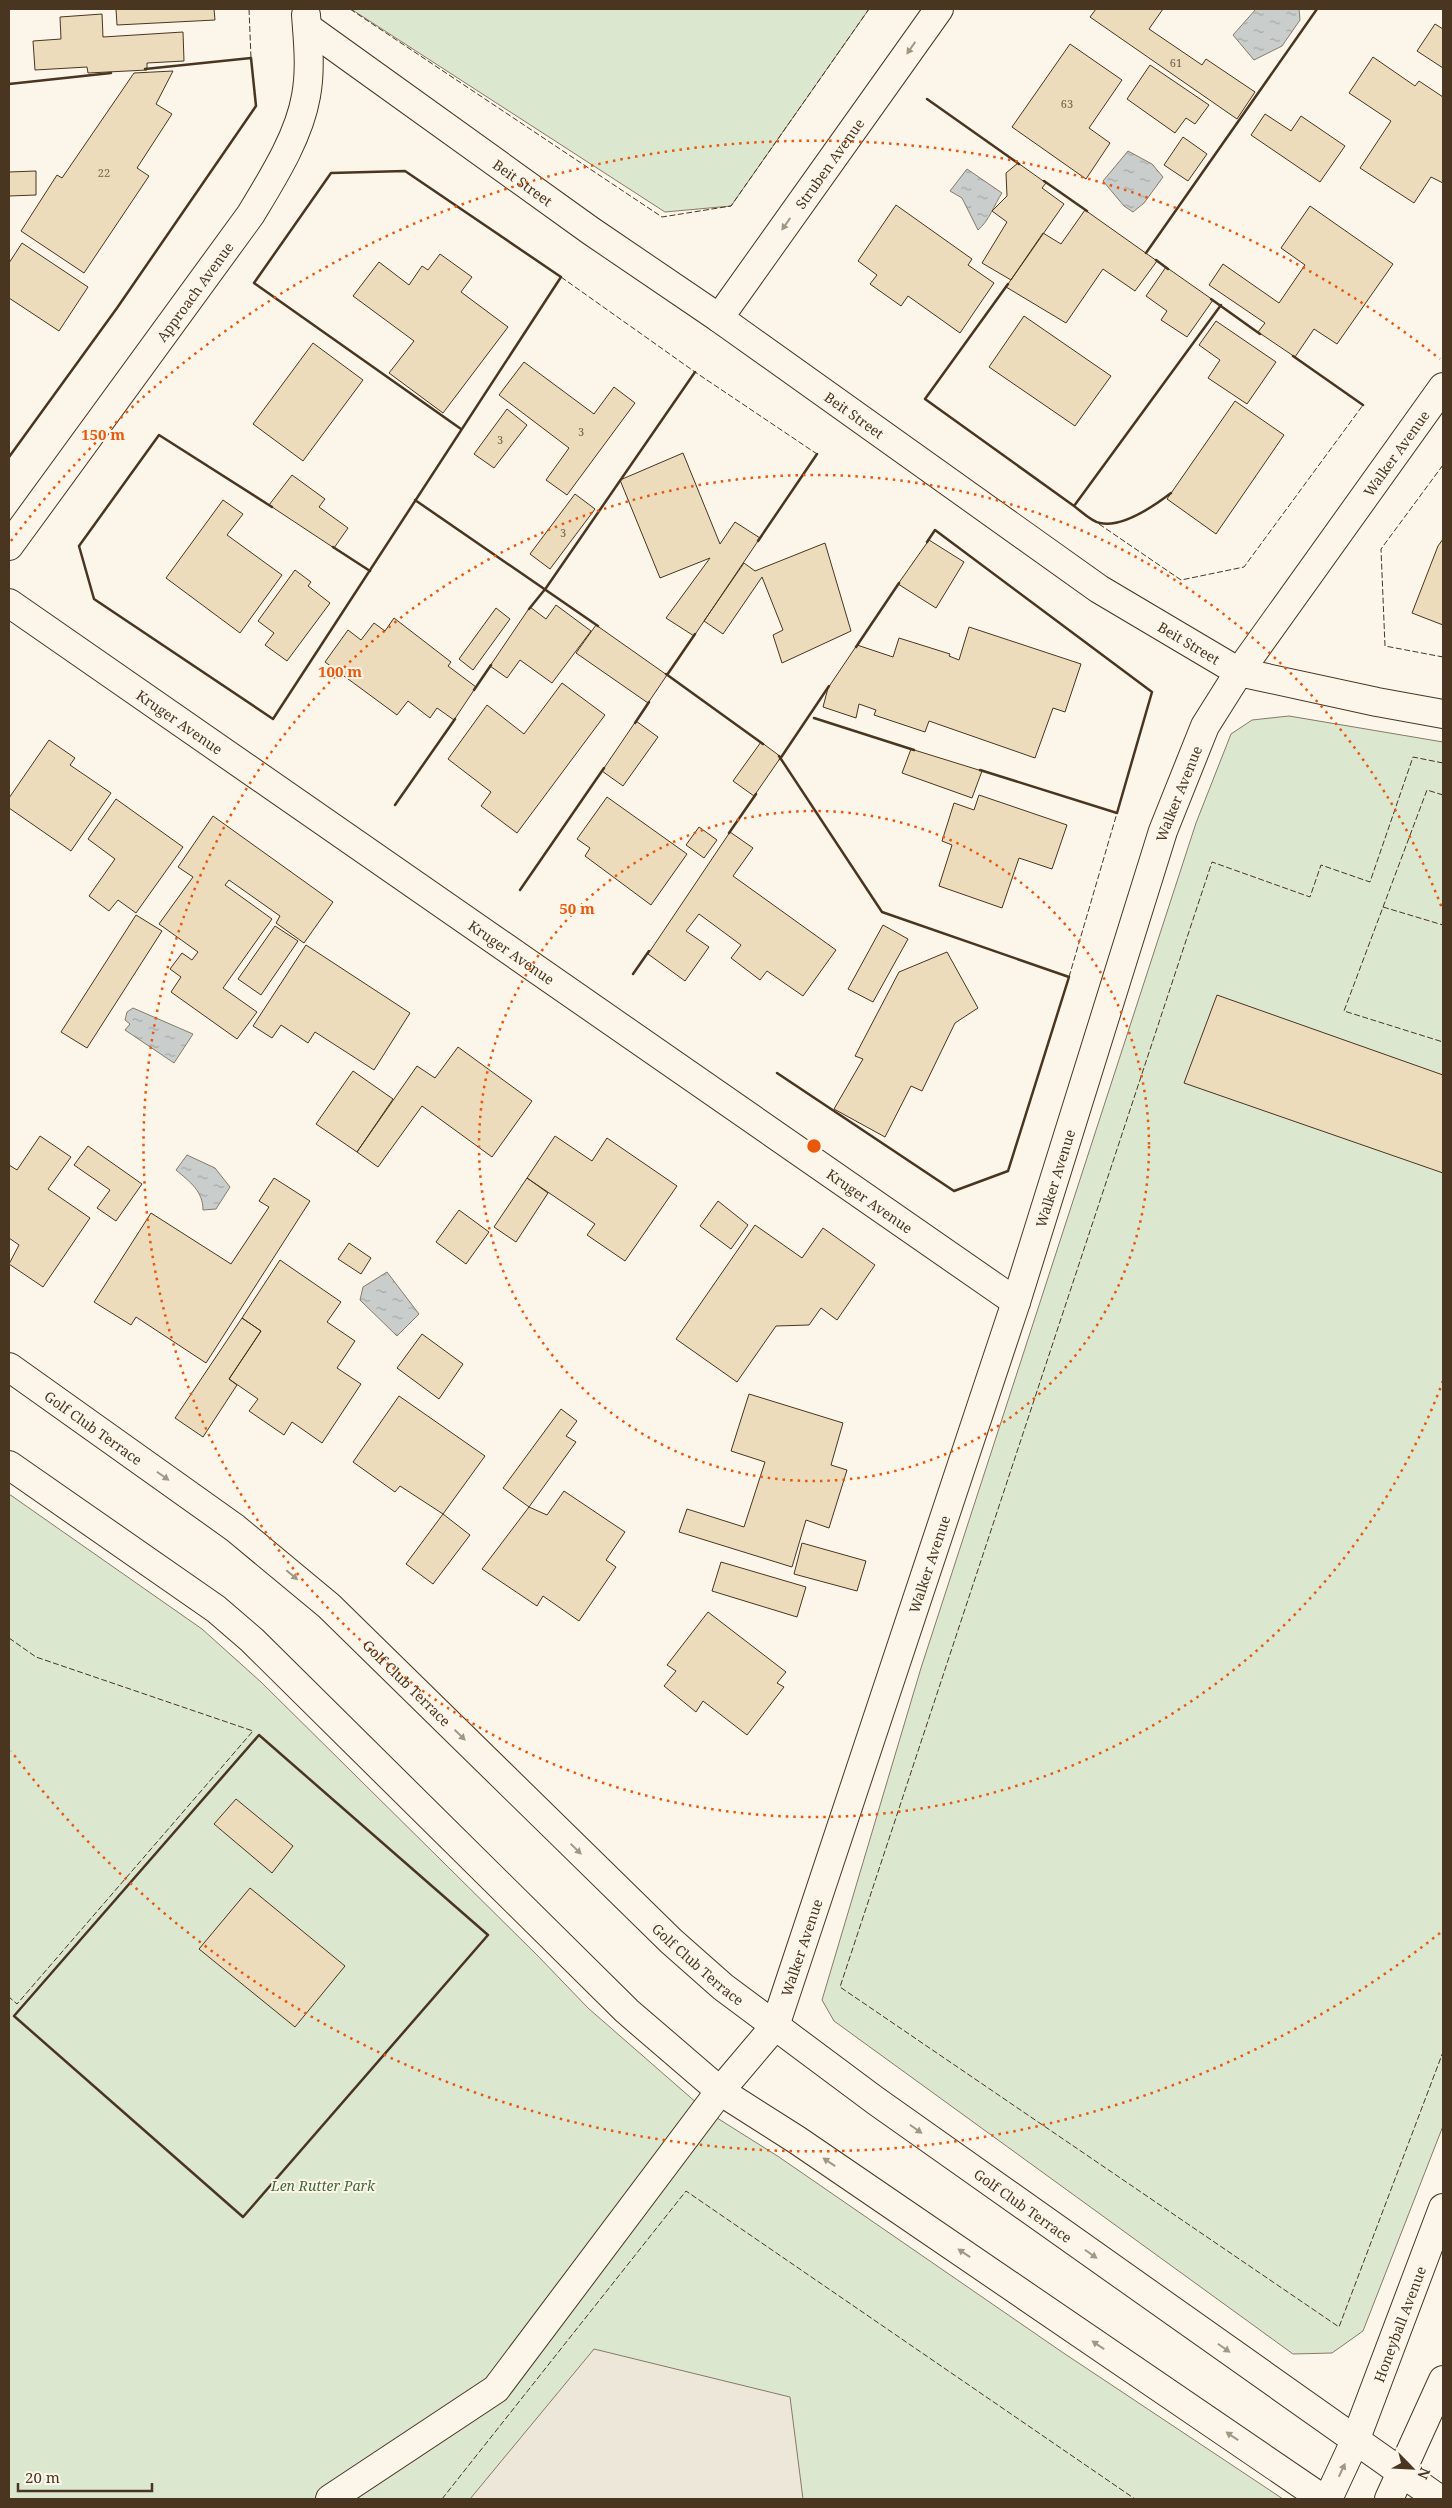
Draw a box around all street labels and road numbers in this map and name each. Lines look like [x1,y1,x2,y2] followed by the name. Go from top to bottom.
[790,114,868,212] street label: Struben Avenue
[490,154,557,210] street label: Beit Street
[152,238,237,345] street label: Approach Avenue
[821,387,888,442] street label: Beit Street
[1359,406,1433,500] street label: Walker Avenue
[1155,617,1224,668] street label: Beit Street
[133,685,227,758] street label: Kruger Avenue
[1151,743,1206,844] street label: Walker Avenue
[465,915,559,988] street label: Kruger Avenue
[1030,1127,1079,1229] street label: Walker Avenue
[823,1164,917,1237] street label: Kruger Avenue
[41,1386,146,1469] street label: Golf Club Terrace
[904,1513,954,1615] street label: Walker Avenue
[359,1635,455,1730] street label: Golf Club Terrace
[776,1896,826,1999] street label: Walker Avenue
[648,1919,748,2009] street label: Golf Club Terrace
[970,2164,1076,2246] street label: Golf Club Terrace
[1369,2263,1430,2385] street label: Honeyball Avenue

